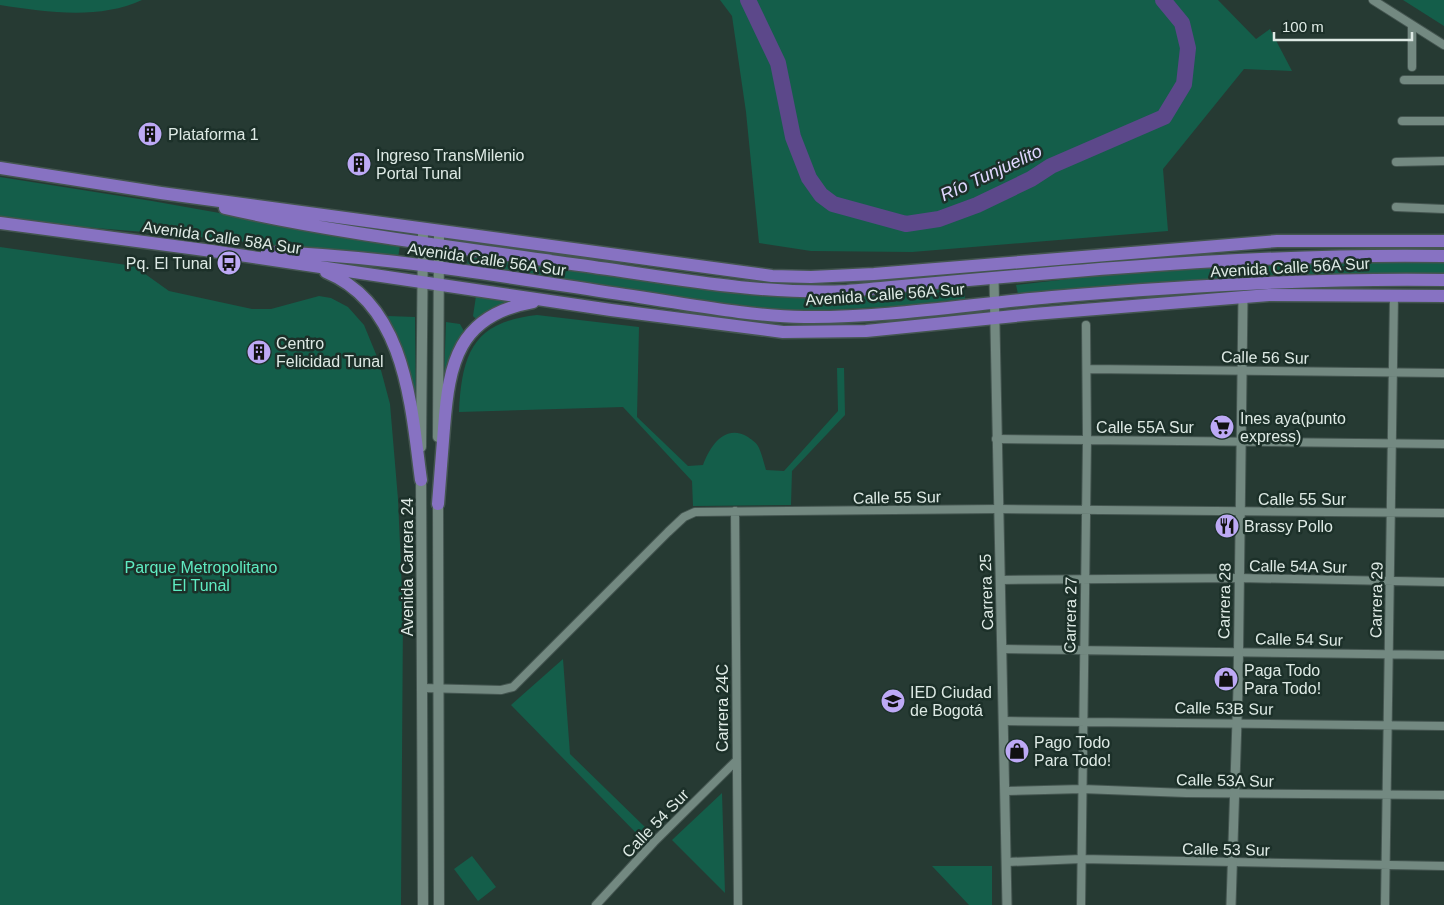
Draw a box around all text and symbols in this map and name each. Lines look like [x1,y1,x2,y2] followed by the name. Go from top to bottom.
[1274,10,1412,42] scale bar
[1282,18,1324,35] text: 100 m
[137,121,163,147] building icon: Plataforma 1
[168,126,259,143] place label: Plataforma 1
[937,141,1045,205] water label: Río Tunjuelito
[376,147,525,182] place label: Ingreso TransMilenio Portal Tunal
[346,151,372,177] building icon: Ingreso TransMilenio Portal Tunal
[142,218,303,257] street label: Avenida Calle 58A Sur
[407,240,568,279] street label: Avenida Calle 56A Sur
[216,250,242,276] bus stop icon: Pq. El Tunal
[126,255,212,272] place label: Pq. El Tunal
[1210,255,1371,280] street label: Avenida Calle 56A Sur
[805,280,966,309] street label: Avenida Calle 56A Sur
[276,335,384,370] place label: Centro Felicidad Tunal
[246,339,272,365] building icon: Centro Felicidad Tunal
[1221,348,1310,367] street label: Calle 56 Sur
[1240,410,1346,445] place label: Ines aya(punto express)
[1209,414,1235,440] supermarket icon: Ines aya(punto express)
[1096,419,1195,436] street label: Calle 55A Sur
[853,488,942,507] street label: Calle 55 Sur
[1258,491,1347,508] street label: Calle 55 Sur
[399,498,416,636] street label: Avenida Carrera 24
[1214,513,1240,539] restaurant icon: Brassy Pollo
[1244,518,1333,535] place label: Brassy Pollo
[977,553,996,630] street label: Carrera 25
[1249,557,1348,576] street label: Calle 54A Sur
[125,559,278,594] park label: Parque Metropolitano El Tunal
[1367,562,1386,638] street label: Carrera 29
[1215,563,1234,639] street label: Carrera 28
[1061,577,1080,653] street label: Carrera 27
[1255,630,1344,649] street label: Calle 54 Sur
[1244,662,1321,697] place label: Paga Todo Para Todo!
[714,664,731,752] street label: Carrera 24C
[1213,666,1239,692] shop icon: Paga Todo Para Todo!
[910,684,992,719] place label: IED Ciudad de Bogotá
[880,688,906,714] school or university icon: IED Ciudad de Bogotá
[1174,699,1274,718] street label: Calle 53B Sur
[1034,734,1111,769] place label: Pago Todo Para Todo!
[1004,738,1030,764] shop icon: Pago Todo Para Todo!
[1176,771,1275,790] street label: Calle 53A Sur
[619,785,693,861] street label: Calle 54 Sur
[1182,840,1271,859] street label: Calle 53 Sur

